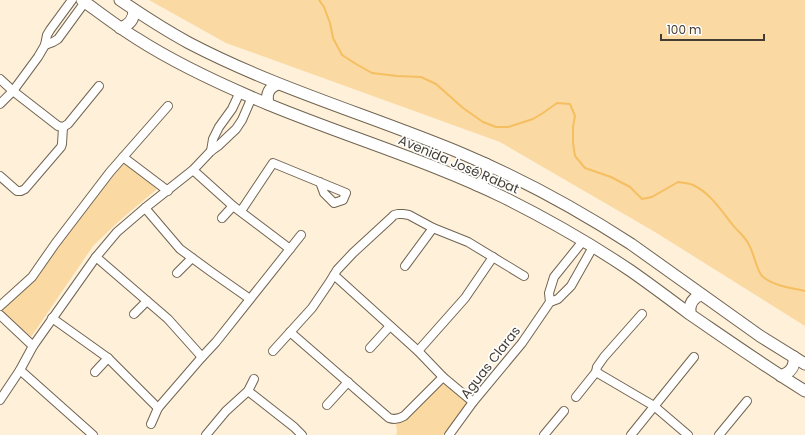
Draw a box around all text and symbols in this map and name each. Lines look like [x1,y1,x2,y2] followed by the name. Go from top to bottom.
[661,16,764,42] scale bar
[667,21,701,38] text: 100 m
[396,130,522,199] street label: Avenida José Rabat
[456,322,525,403] street label: Aguas Claras

